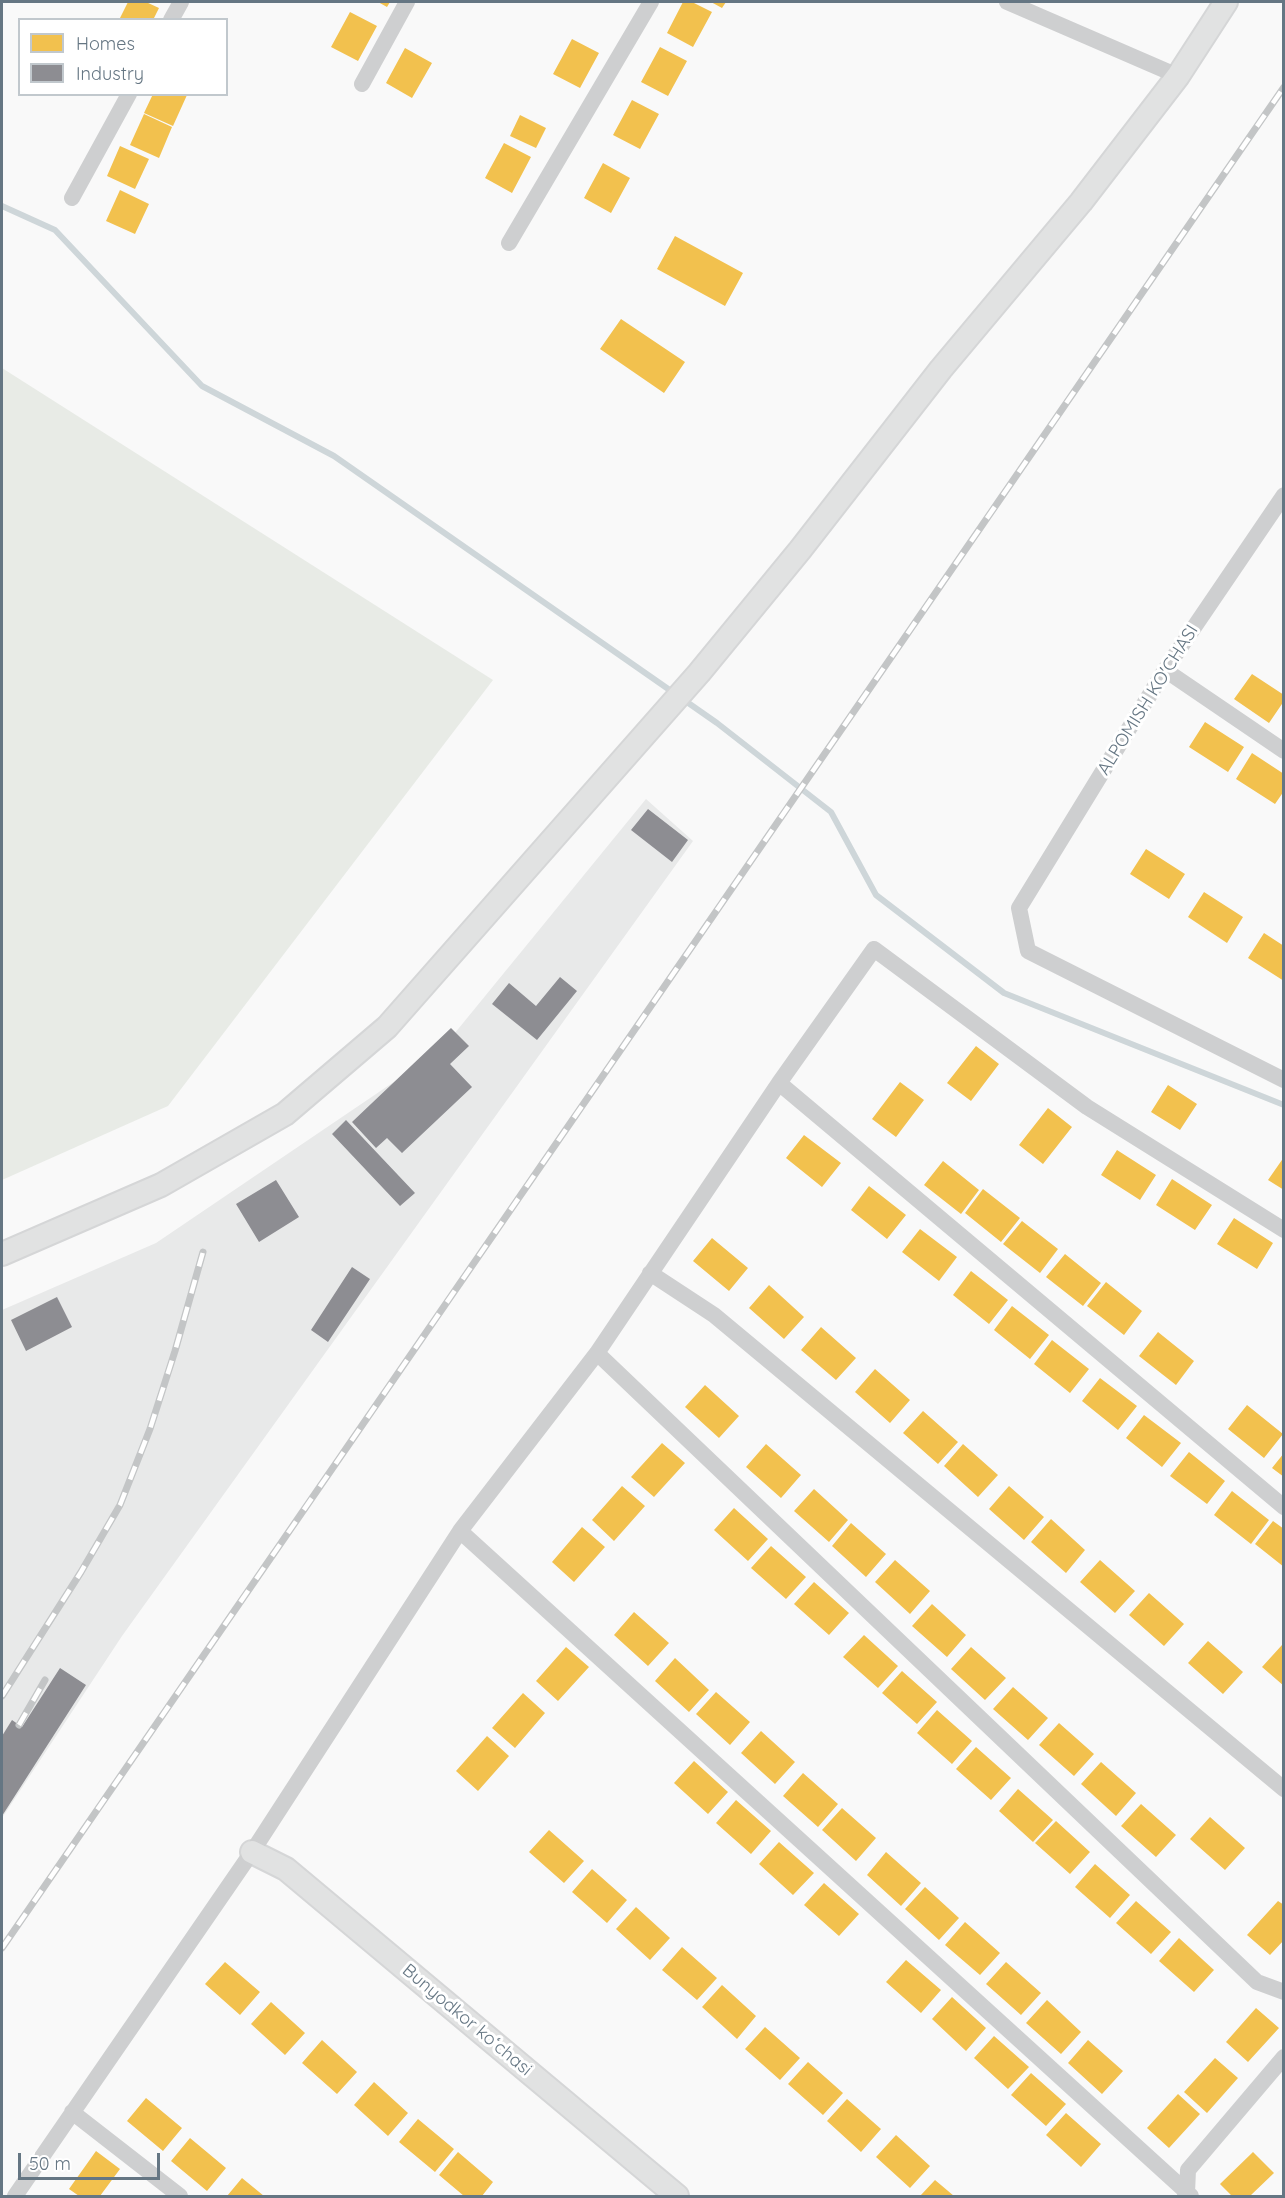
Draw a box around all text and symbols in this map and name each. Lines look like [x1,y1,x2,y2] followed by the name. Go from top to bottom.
[18,18,228,96] legend
[76,32,135,55] text: Homes
[76,62,144,85] text: Industry
[1093,621,1203,779] street label: ALPOMISH KO'CHASI
[398,1959,536,2081] street label: Bunyodkor koʻchasi
[21,2141,164,2179] scale bar
[29,2152,71,2175] text: 50 m

